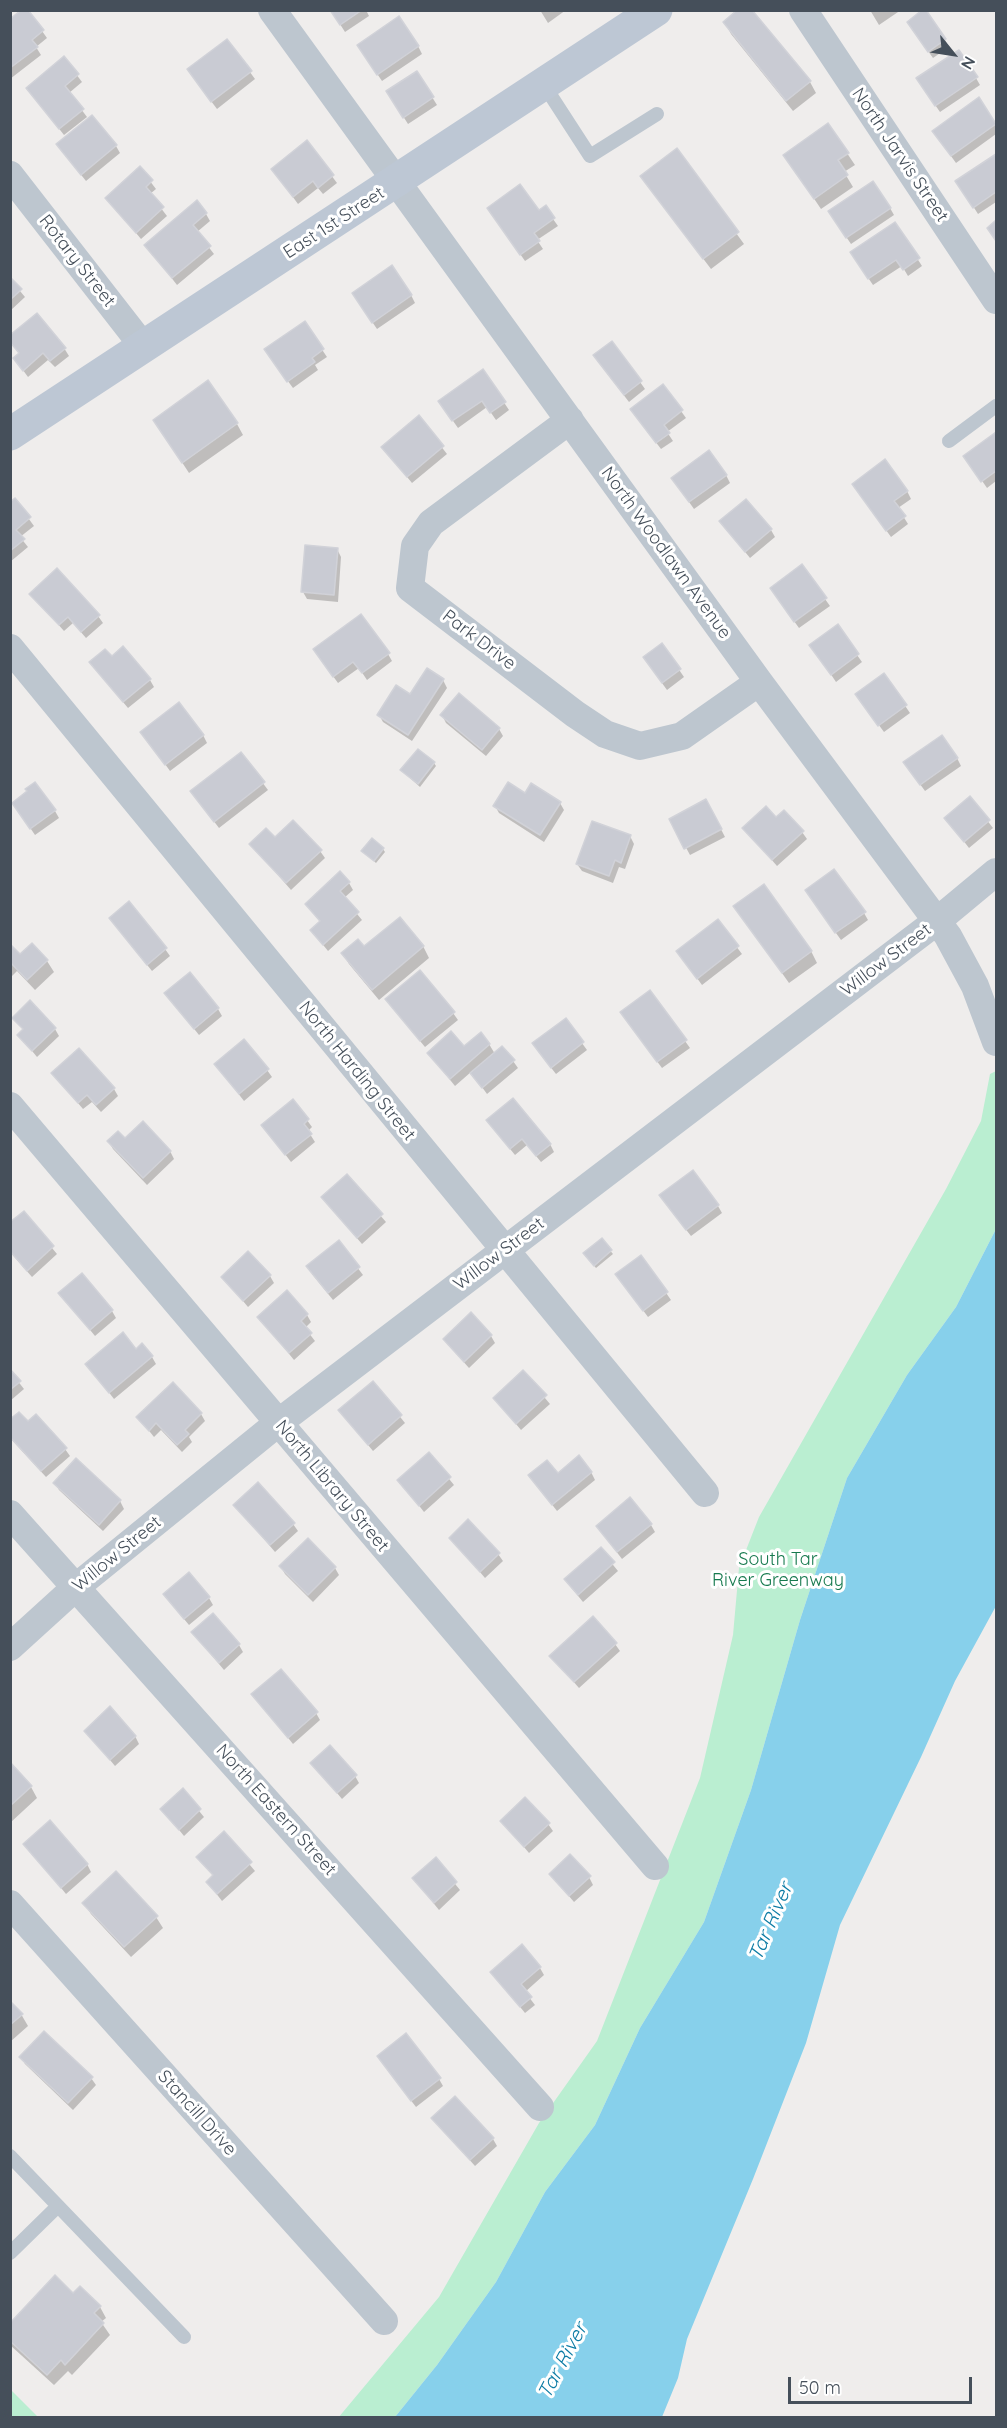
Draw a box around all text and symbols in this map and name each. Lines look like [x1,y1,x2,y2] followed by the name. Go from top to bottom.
[923,24,983,84] north arrow
[957,53,980,73] text: N
[847,84,953,226] street label: North Jarvis Street
[280,182,388,264] street label: East 1st Street
[34,211,120,311] street label: Rotary Street
[596,463,736,643] street label: North Woodlawn Avenue
[438,605,520,675] street label: Park Drive
[836,919,936,1001] street label: Willow Street
[294,997,420,1145] street label: North Harding Street
[449,1213,549,1295] street label: Willow Street
[271,1416,393,1556] street label: North Library Street
[68,1512,166,1596] street label: Willow Street
[712,1549,844,1592] park label: South Tar River Greenway
[211,1740,341,1880] street label: North Eastern Street
[744,1879,798,1965] water label: Tar River
[153,2066,241,2160] street label: Stancill Drive
[533,2319,593,2403] water label: Tar River
[791,2365,976,2403] scale bar
[799,2376,841,2399] text: 50 m

